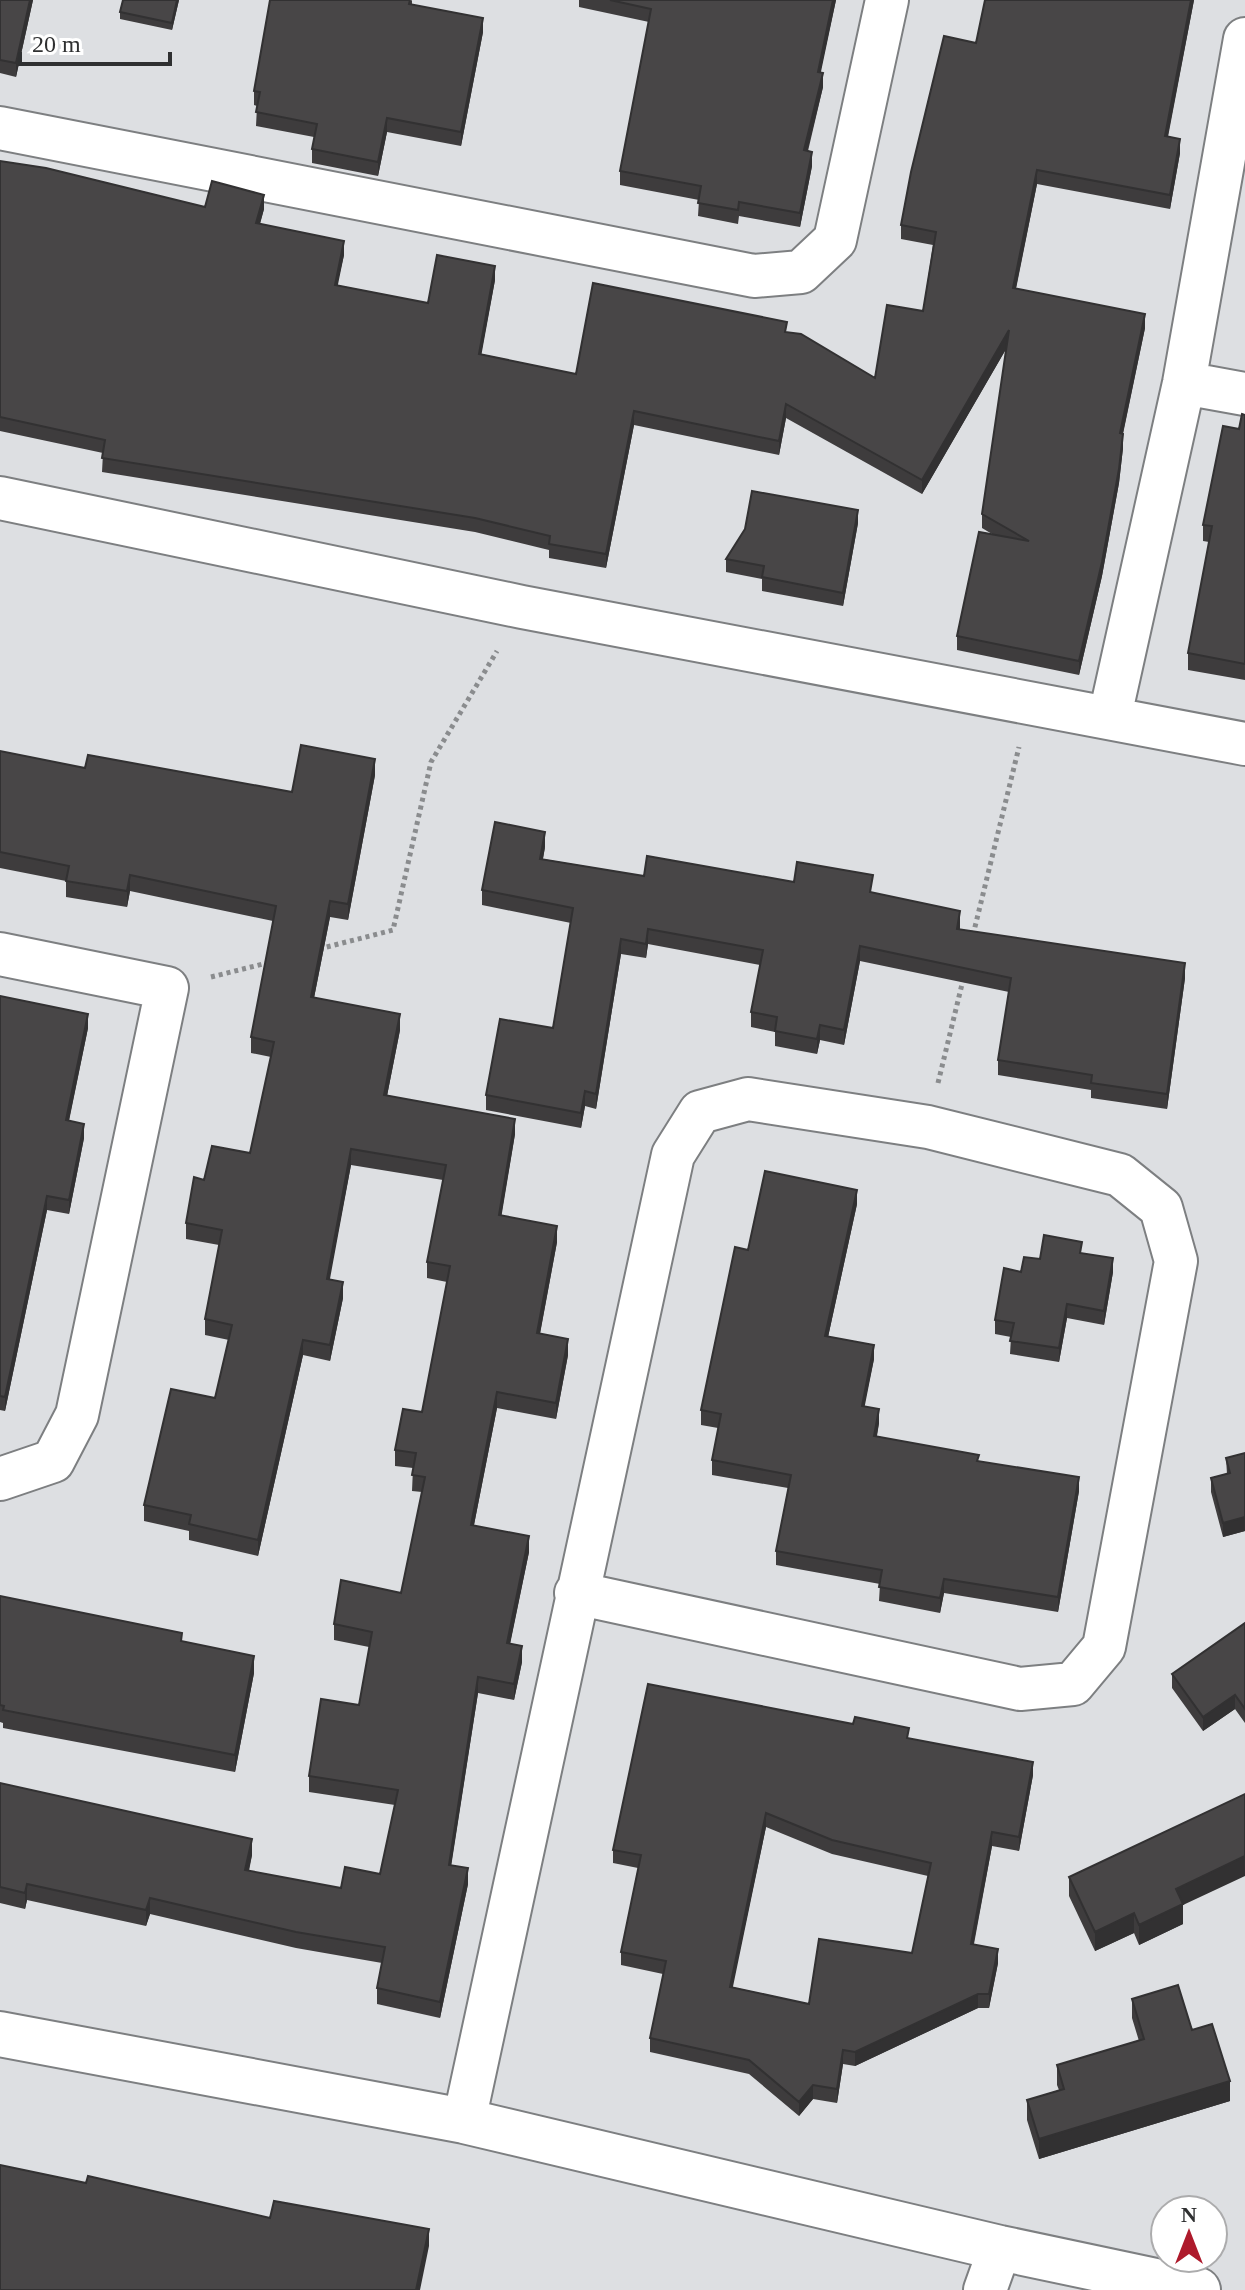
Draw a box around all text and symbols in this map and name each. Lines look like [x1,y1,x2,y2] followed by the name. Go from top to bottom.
[20,16,170,66] scale bar
[32,31,81,57] text: 20 m
[1149,2194,1229,2274] north arrow
[1181,2202,1197,2227] text: N

